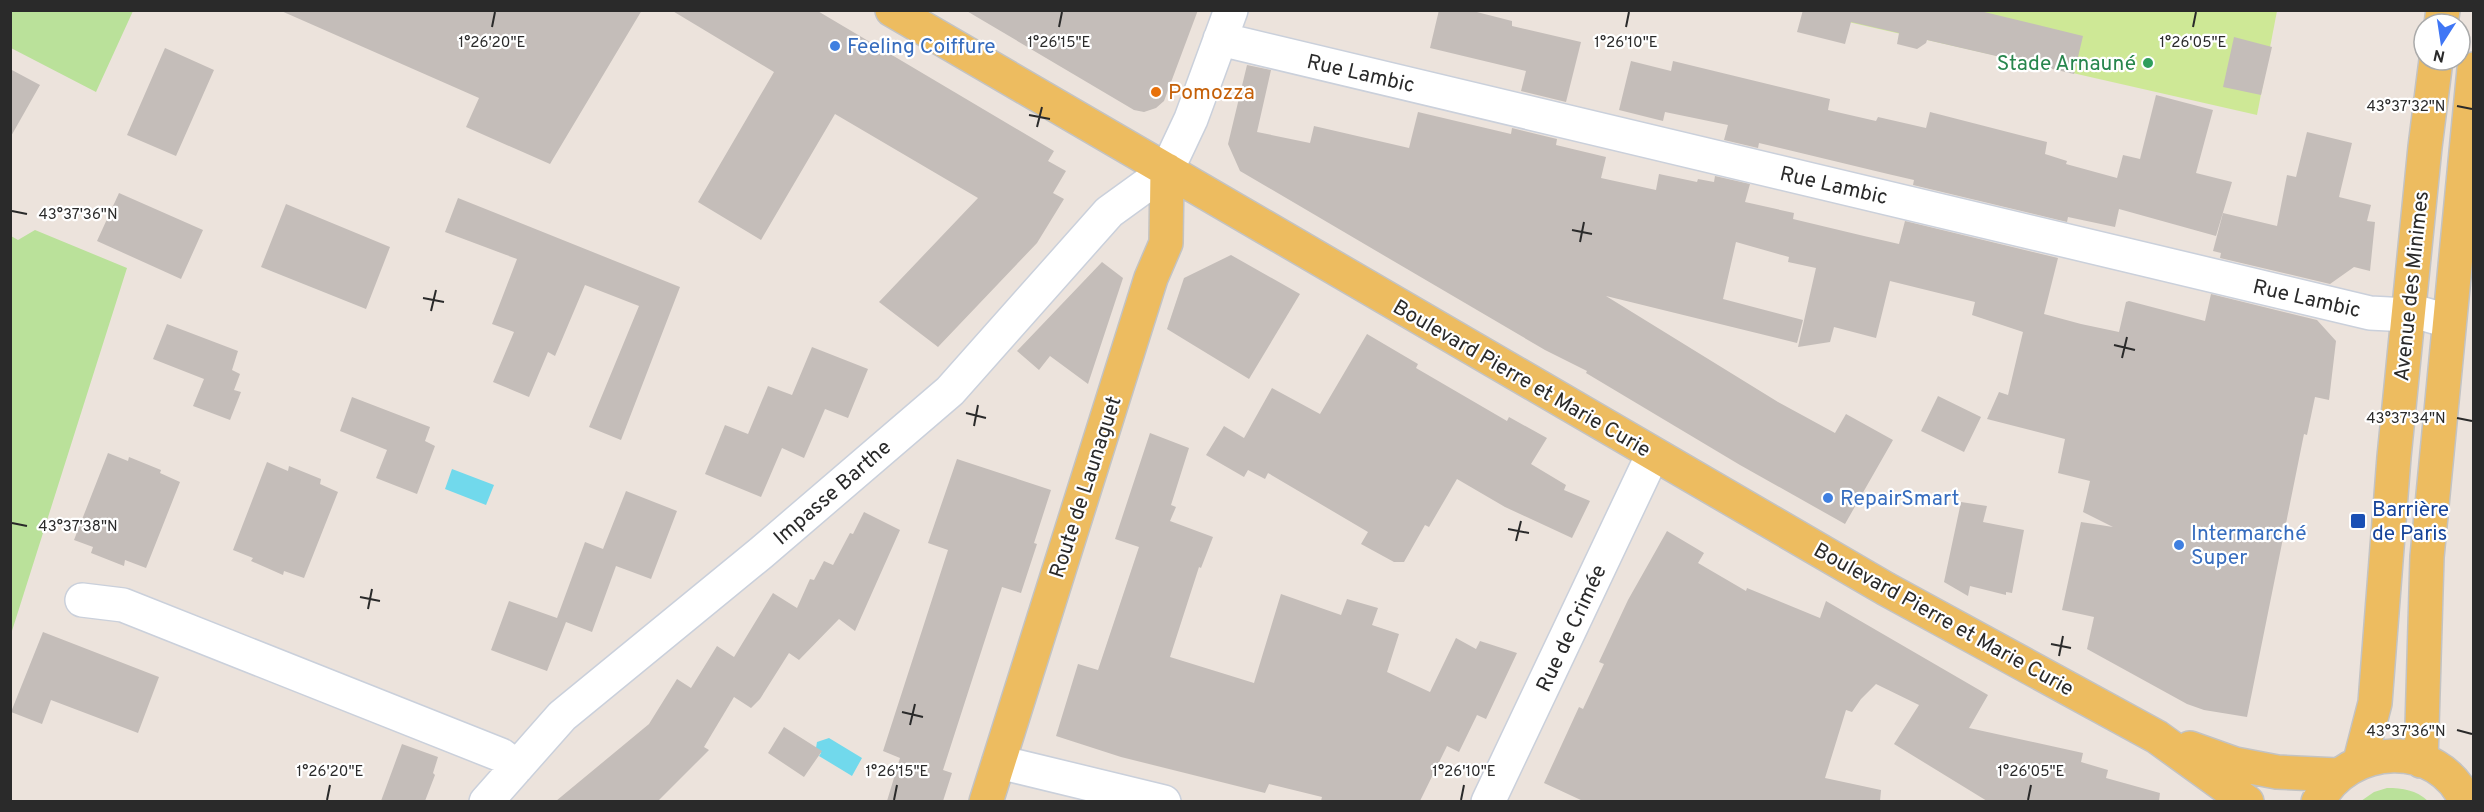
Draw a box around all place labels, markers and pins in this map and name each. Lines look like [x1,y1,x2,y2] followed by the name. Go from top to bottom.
[847,34,996,61] place label: Feeling Coiffure
[828,39,842,53] marker: Feeling Coiffure
[1997,51,2136,78] place label: Stade Arnauné
[2141,56,2155,70] marker: Stade Arnauné
[1168,80,1255,107] place label: Pomozza
[1149,85,1163,99] marker: Pomozza
[1840,486,1960,513] place label: RepairSmart
[1821,491,1835,505] marker: RepairSmart
[2372,497,2449,548] place label: Barrière de Paris
[2349,512,2367,530] marker: Barrière de Paris
[2191,521,2307,572] place label: Intermarché Super
[2172,538,2186,552] marker: Intermarché Super

